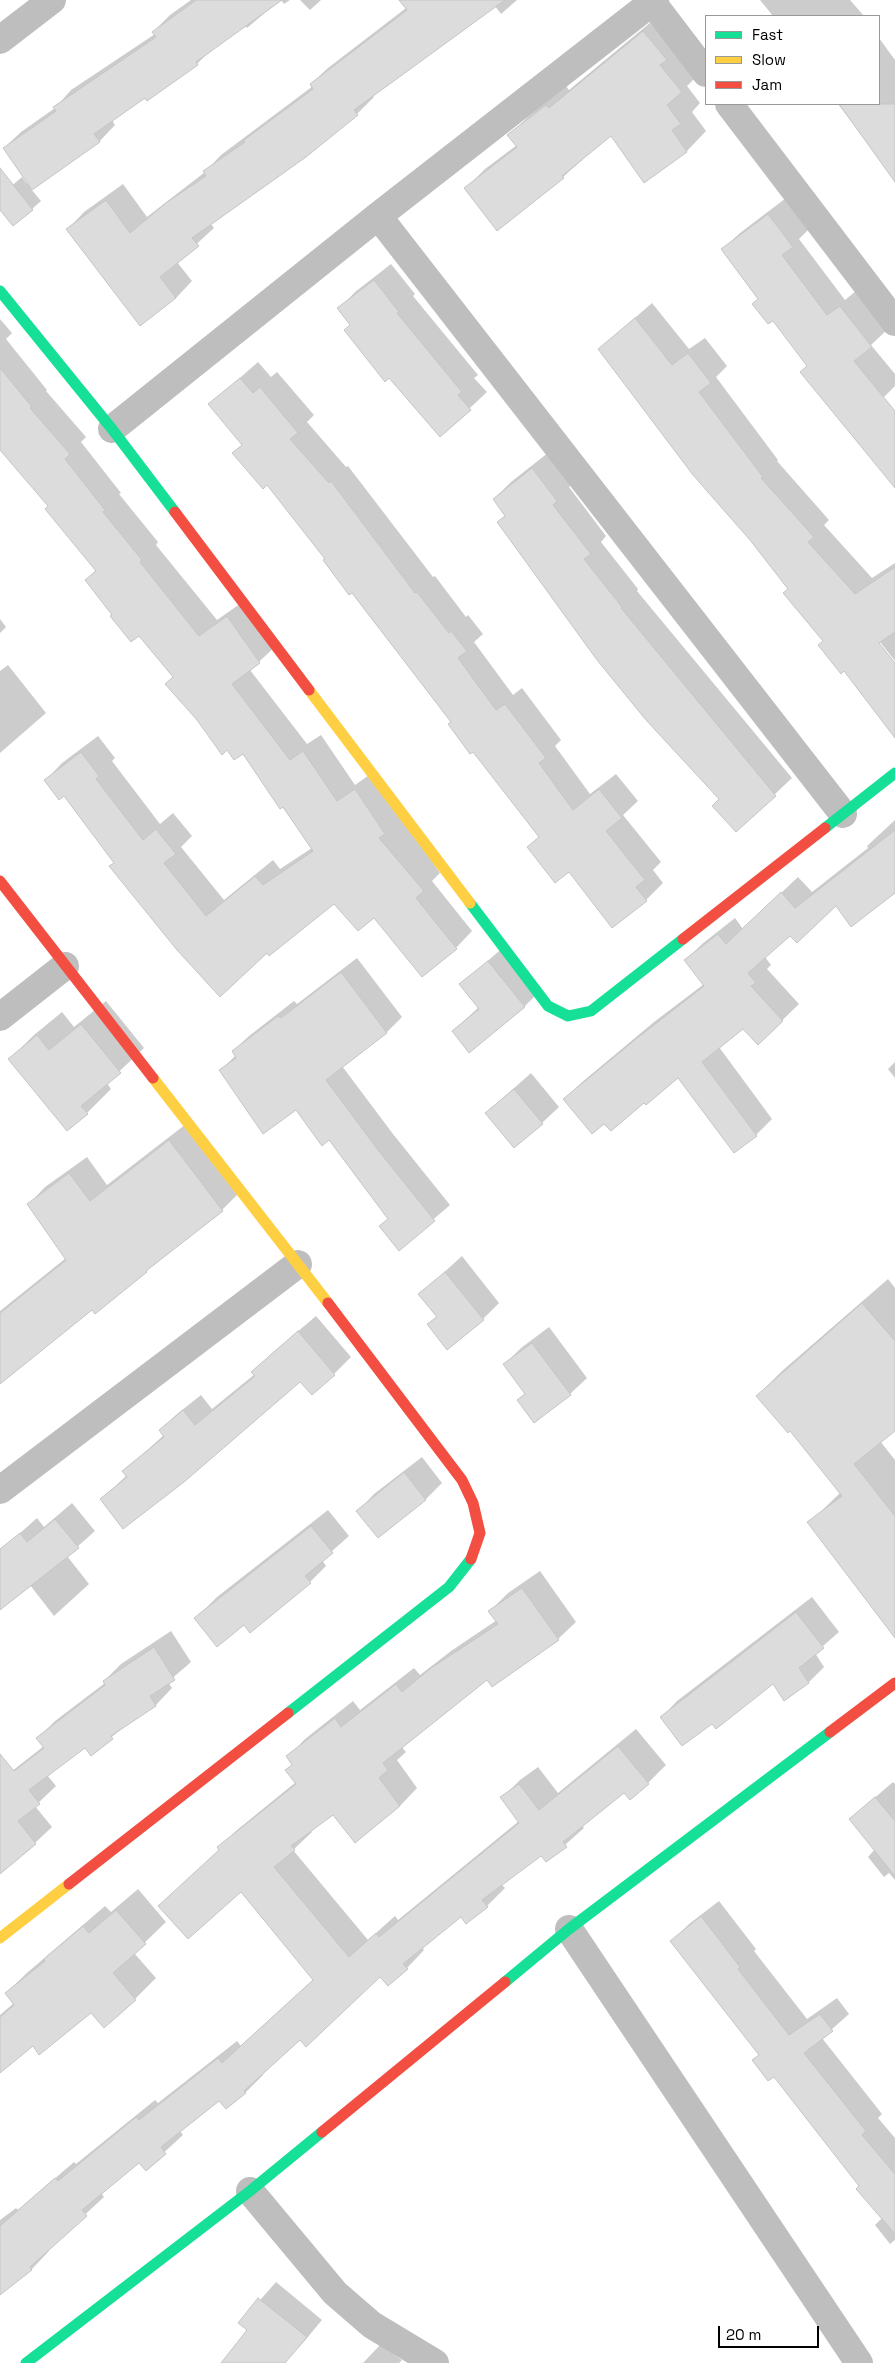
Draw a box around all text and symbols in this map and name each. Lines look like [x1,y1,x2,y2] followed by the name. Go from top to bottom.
[705,15,880,105] legend
[752,25,783,44] text: Fast
[752,50,786,69] text: Slow
[752,75,782,94] text: Jam
[720,2316,821,2348] scale bar
[726,2325,761,2344] text: 20 m

